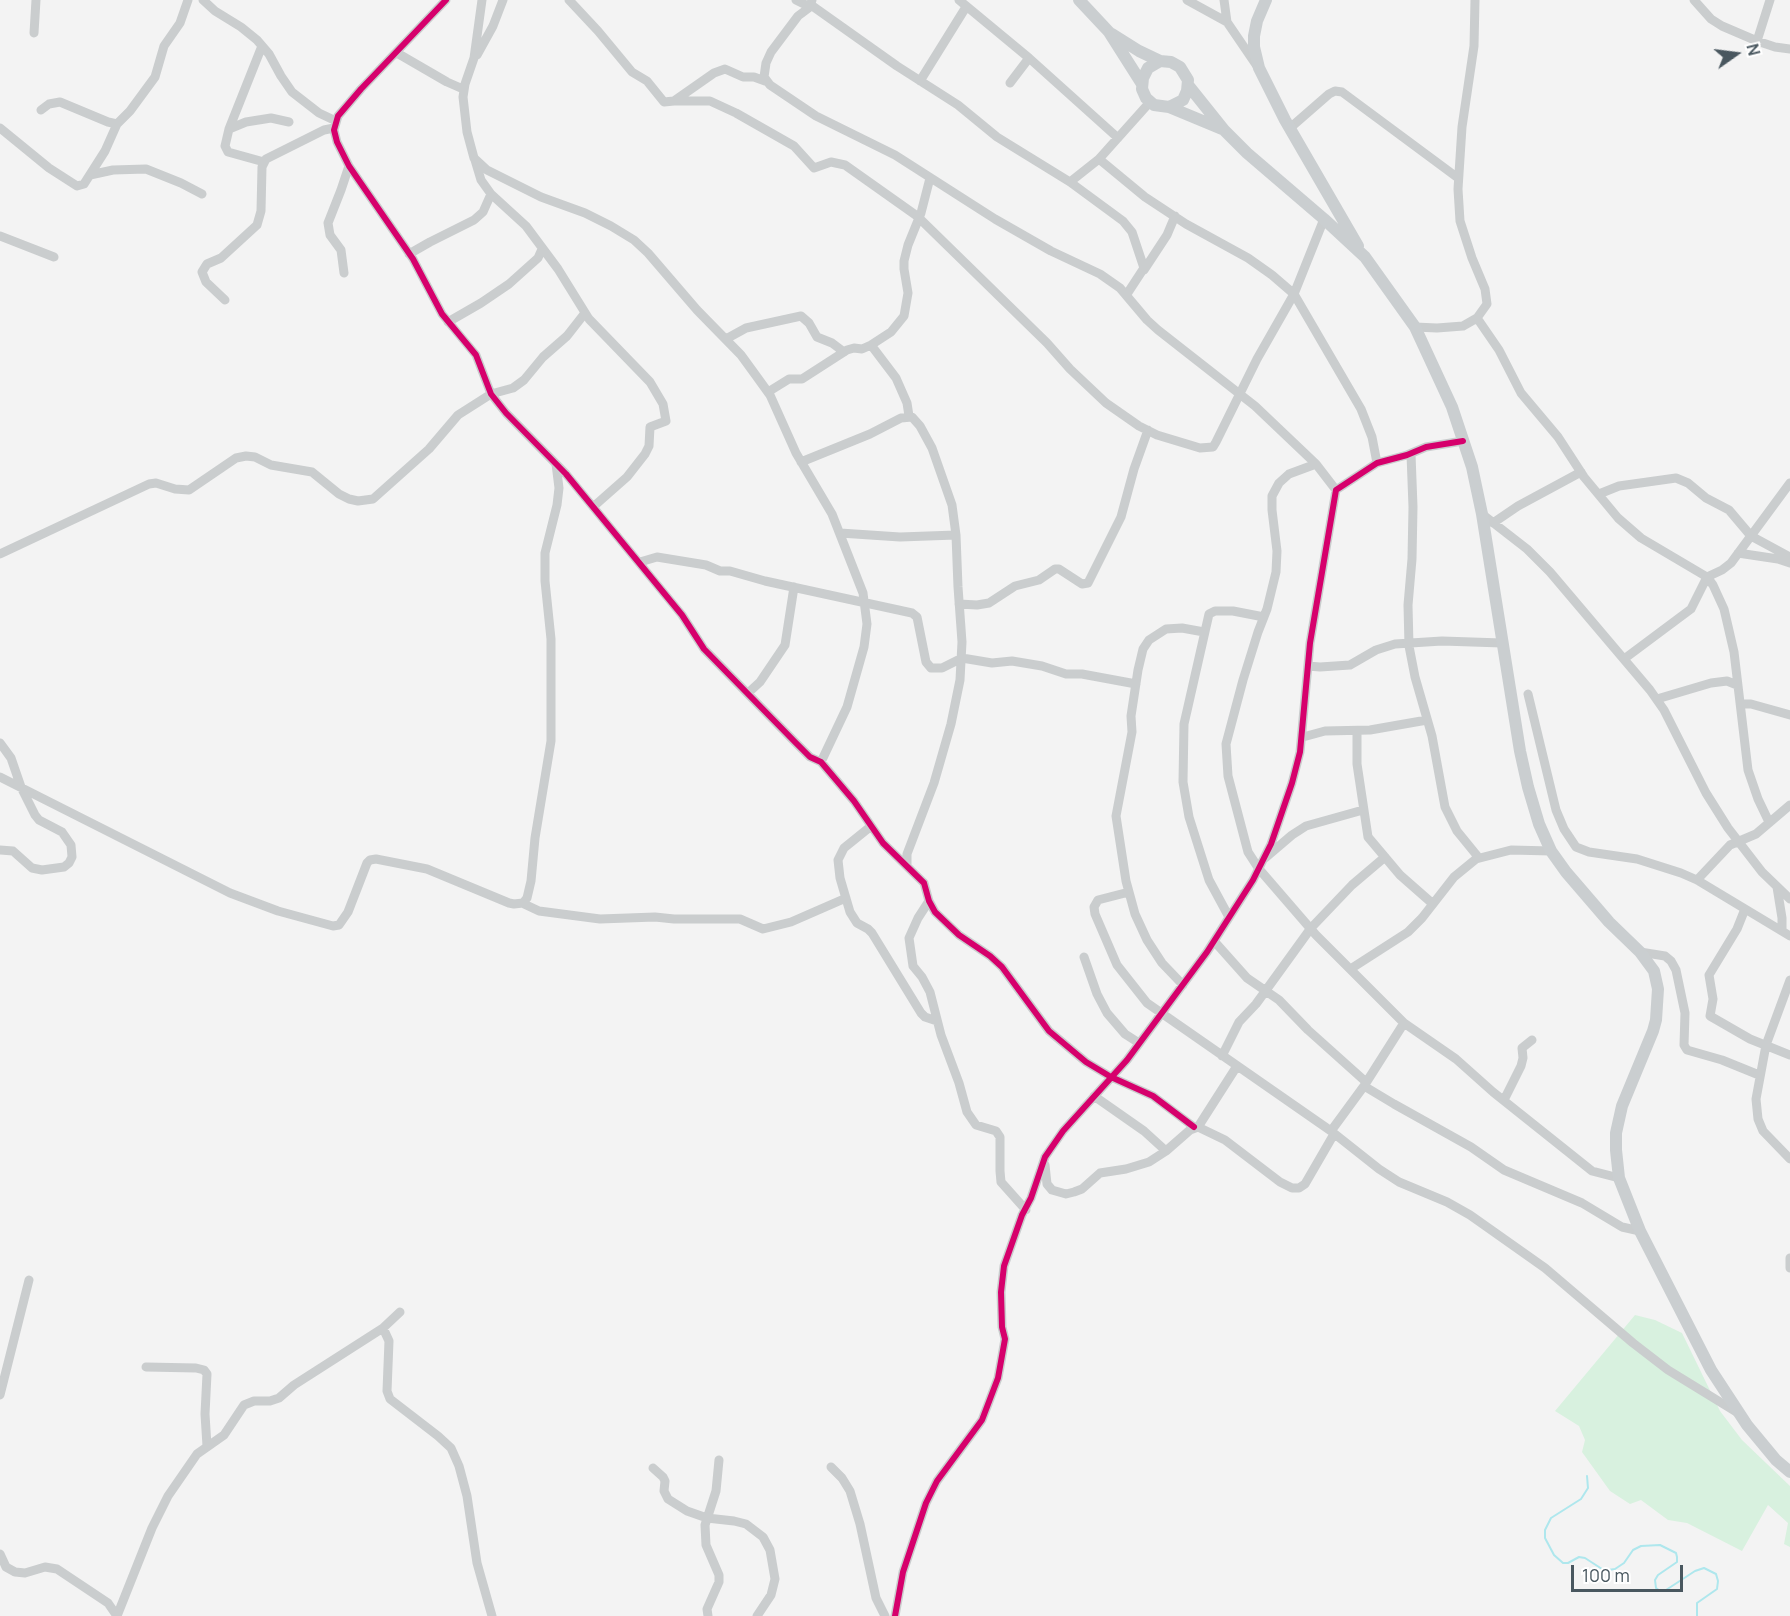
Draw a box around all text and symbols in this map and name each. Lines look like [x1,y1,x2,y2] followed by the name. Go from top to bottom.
[1706,24,1766,84] north arrow
[1741,41,1766,58] text: N
[1574,1553,1686,1591] scale bar
[1582,1563,1630,1587] text: 100 m

